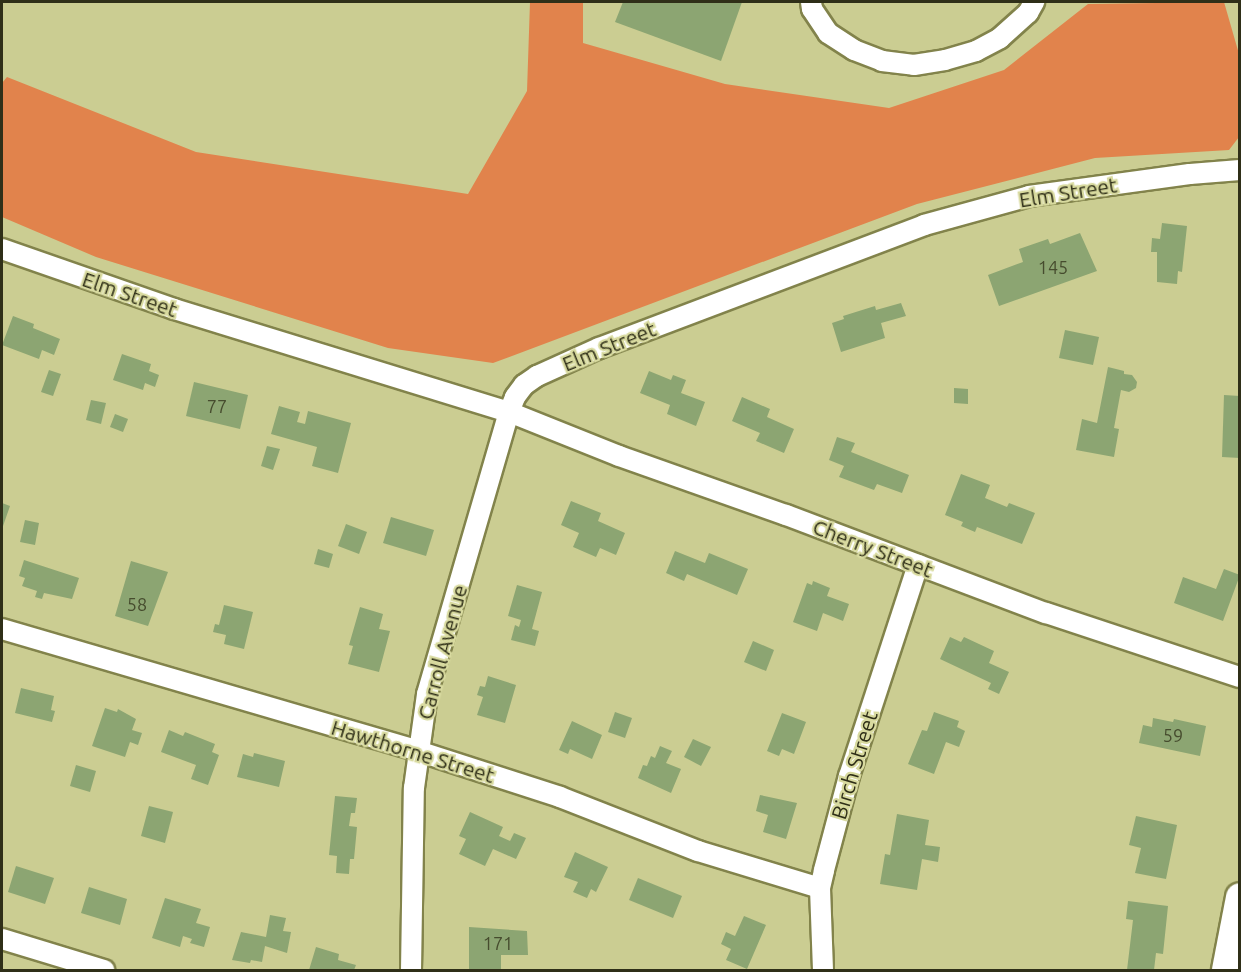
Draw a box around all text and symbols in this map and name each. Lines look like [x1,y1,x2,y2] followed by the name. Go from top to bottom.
[1017,172,1119,212] street label: Elm Street
[1038,256,1068,278] house number: 145
[79,266,181,322] street label: Elm Street
[558,316,660,376] street label: Elm Street
[207,395,227,417] house number: 77
[809,514,937,582] street label: Cherry Street
[412,582,472,722] street label: Carroll Avenue
[127,593,147,615] house number: 58
[826,708,882,822] street label: Birch Street
[328,714,498,788] street label: Hawthorne Street
[1163,724,1183,746] house number: 59
[483,932,513,954] house number: 171

